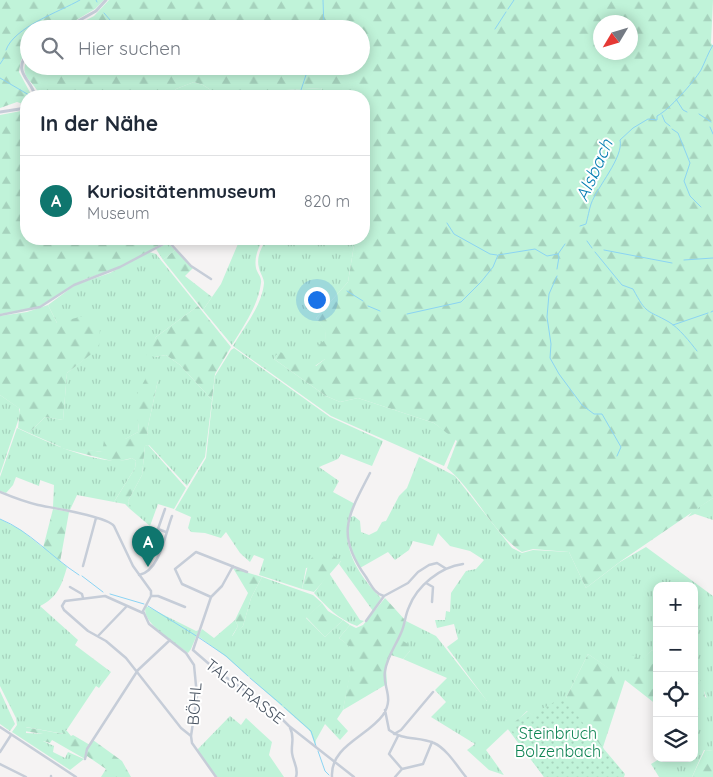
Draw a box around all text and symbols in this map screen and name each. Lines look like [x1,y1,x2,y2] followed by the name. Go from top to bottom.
[593,15,638,60] north arrow
[20,20,370,75] search box
[38,34,66,62] icon: search
[78,36,181,60] text: Hier suchen
[40,110,158,136] text: In der Nähe
[570,135,618,205] water label: Alsbach
[87,179,276,203] text: Kuriositätenmuseum
[51,191,61,211] text: A
[304,191,350,211] text: 820 m
[87,203,150,223] text: Museum
[304,287,330,313] your location
[132,526,164,567] pin: A
[653,582,698,762] map controls
[653,582,698,627] button: +
[653,627,698,672] button: −
[202,654,288,728] street label: TALSTRASSE
[653,672,698,717] button: locate
[183,682,205,726] street label: BÖHL
[653,717,698,762] button: layers
[515,723,601,761] park label: Steinbruch Bolzenbach

